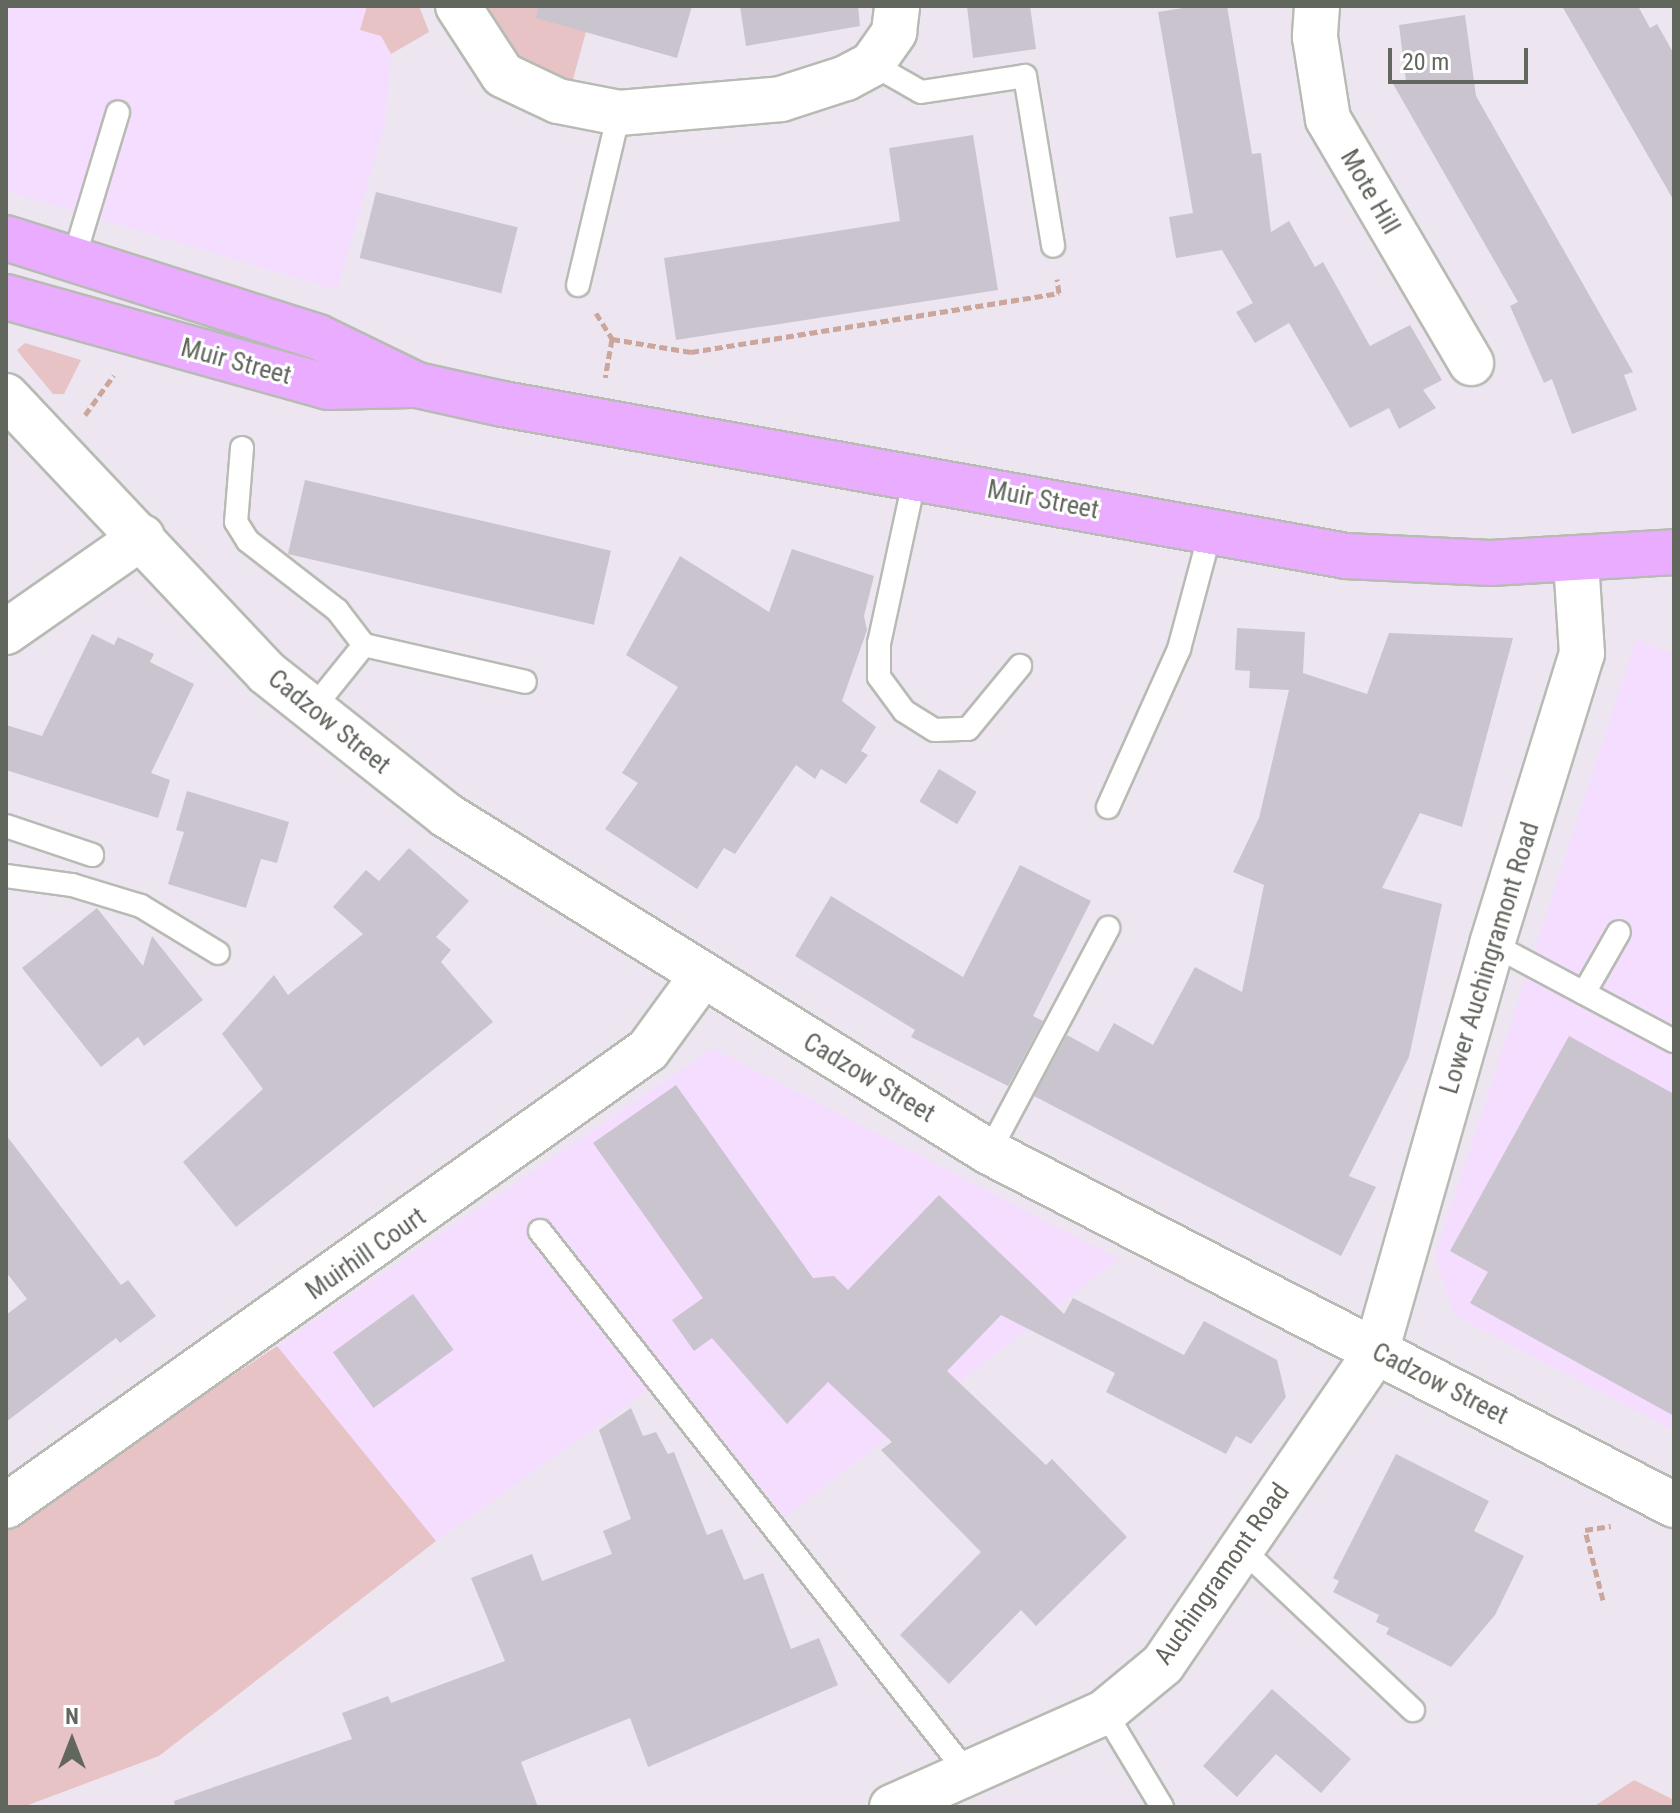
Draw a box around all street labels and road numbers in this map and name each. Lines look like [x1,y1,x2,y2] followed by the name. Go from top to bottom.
[1333,144,1407,240] street label: Mote Hill
[177,332,295,392] street label: Muir Street
[985,474,1101,526] street label: Muir Street
[262,663,396,781] street label: Cadzow Street
[1434,818,1546,1098] street label: Lower Auchingramont Road
[797,1026,941,1130] street label: Cadzow Street
[300,1201,432,1307] street label: Muirhill Court
[1367,1336,1513,1432] street label: Cadzow Street
[1148,1477,1296,1671] street label: Auchingramont Road

